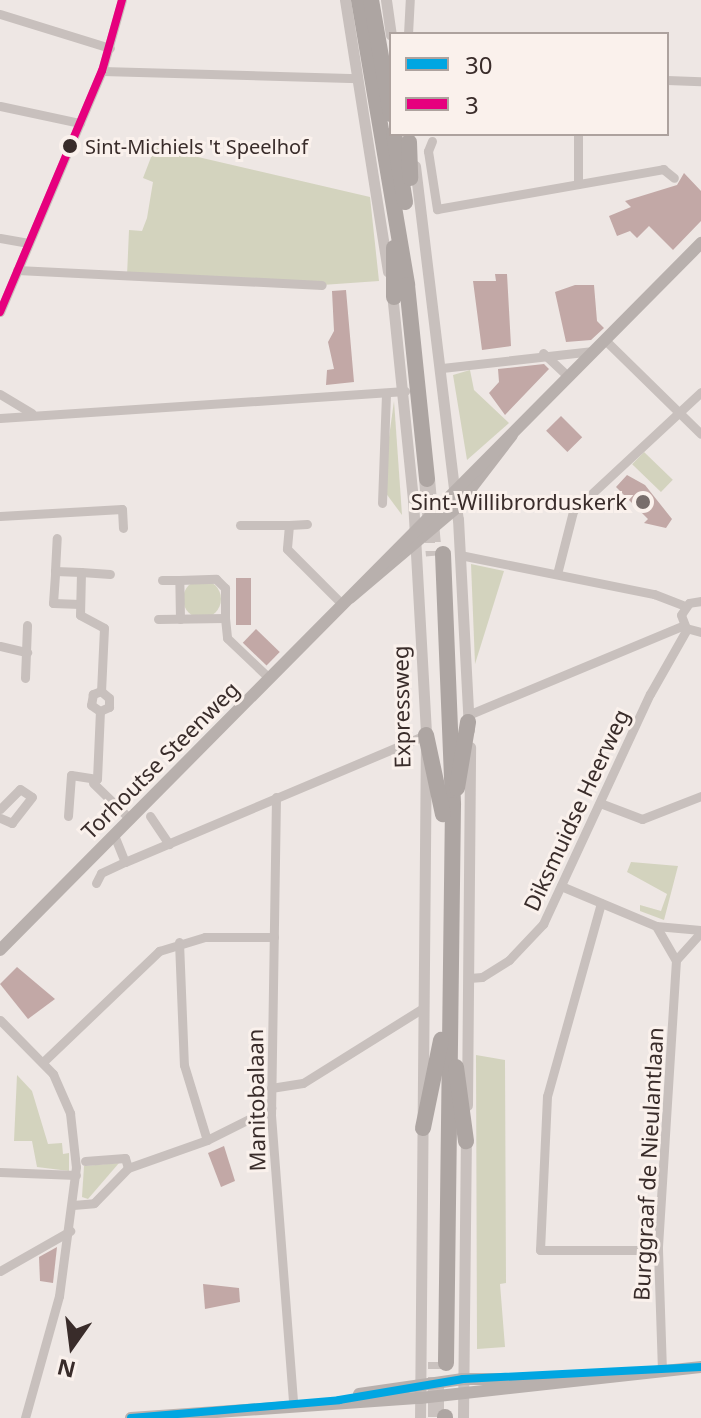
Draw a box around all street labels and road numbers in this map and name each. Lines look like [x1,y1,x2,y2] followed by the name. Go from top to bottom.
[387,645,415,769] street label: Expressweg
[76,676,244,844] street label: Torhoutse Steenweg
[518,705,634,915] street label: Diksmuidse Heerweg
[628,1026,668,1302] street label: Burggraaf de Nieulantlaan
[242,1028,270,1172] street label: Manitobalaan

